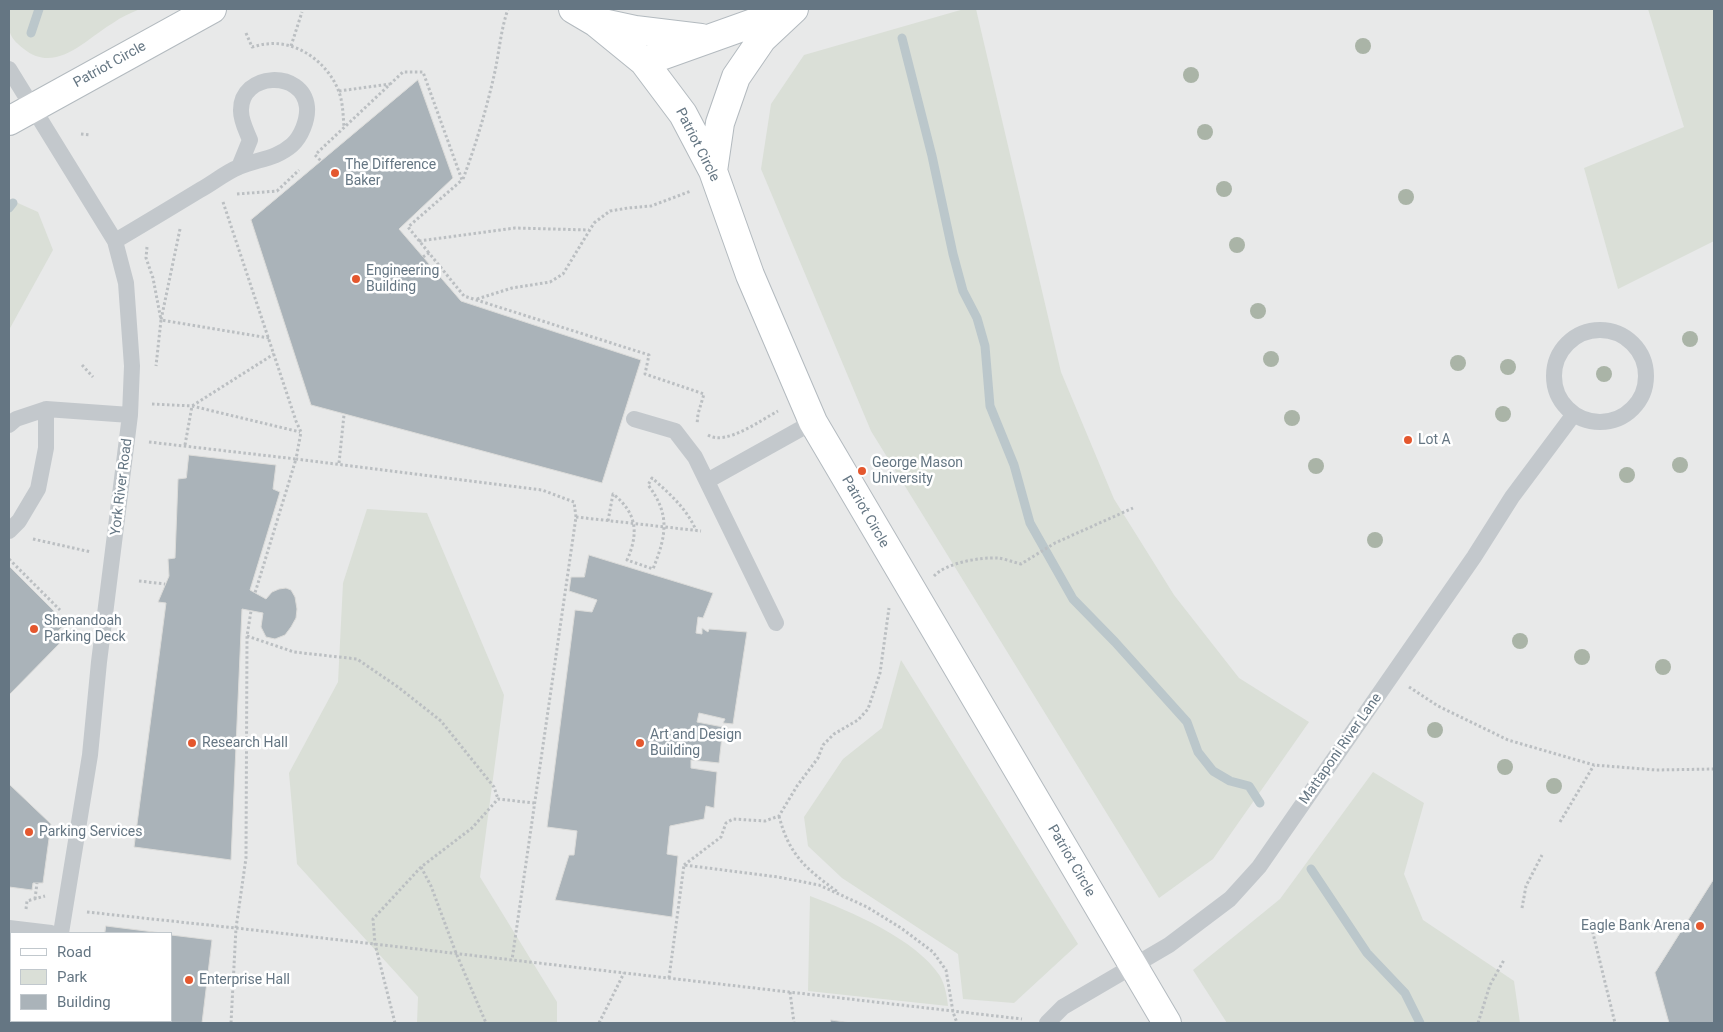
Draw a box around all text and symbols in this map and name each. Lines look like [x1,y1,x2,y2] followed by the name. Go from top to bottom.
[71,38,149,92] street label: Patriot Circle
[671,105,723,185] street label: Patriot Circle
[345,157,436,190] place label: The Difference Baker
[329,167,341,179] marker: The Difference Baker
[366,263,439,296] place label: Engineering Building
[350,273,362,285] marker: Engineering Building
[1418,432,1451,448] place label: Lot A
[1402,434,1414,446] marker: Lot A
[108,437,136,537] street label: York River Road
[872,455,963,488] place label: George Mason University
[856,465,868,477] marker: George Mason University
[838,473,892,551] street label: Patriot Circle
[44,613,126,646] place label: Shenandoah Parking Deck
[28,623,40,635] marker: Shenandoah Parking Deck
[1296,690,1386,808] street label: Mattaponi River Lane
[650,727,742,760] place label: Art and Design Building
[202,735,288,751] place label: Research Hall
[186,737,198,749] marker: Research Hall
[634,737,646,749] marker: Art and Design Building
[1044,822,1098,900] street label: Patriot Circle
[39,824,142,840] place label: Parking Services
[23,826,35,838] marker: Parking Services
[1581,918,1690,934] place label: Eagle Bank Arena
[1694,920,1706,932] marker: Eagle Bank Arena
[10,932,172,1022] legend
[57,943,91,961] text: Road
[57,968,87,986] text: Park
[199,972,290,988] place label: Enterprise Hall
[183,974,195,986] marker: Enterprise Hall
[57,993,111,1011] text: Building

